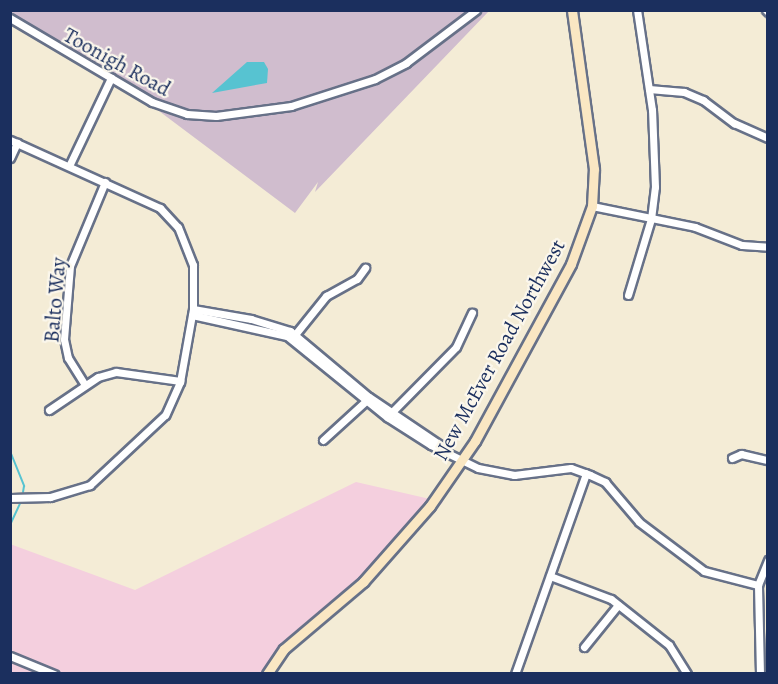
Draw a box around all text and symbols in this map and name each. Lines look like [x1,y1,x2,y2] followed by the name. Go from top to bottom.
[59,22,175,102] street label: Toonigh Road
[428,235,570,465] street label: New McEver Road Northwest
[39,256,71,344] street label: Balto Way

